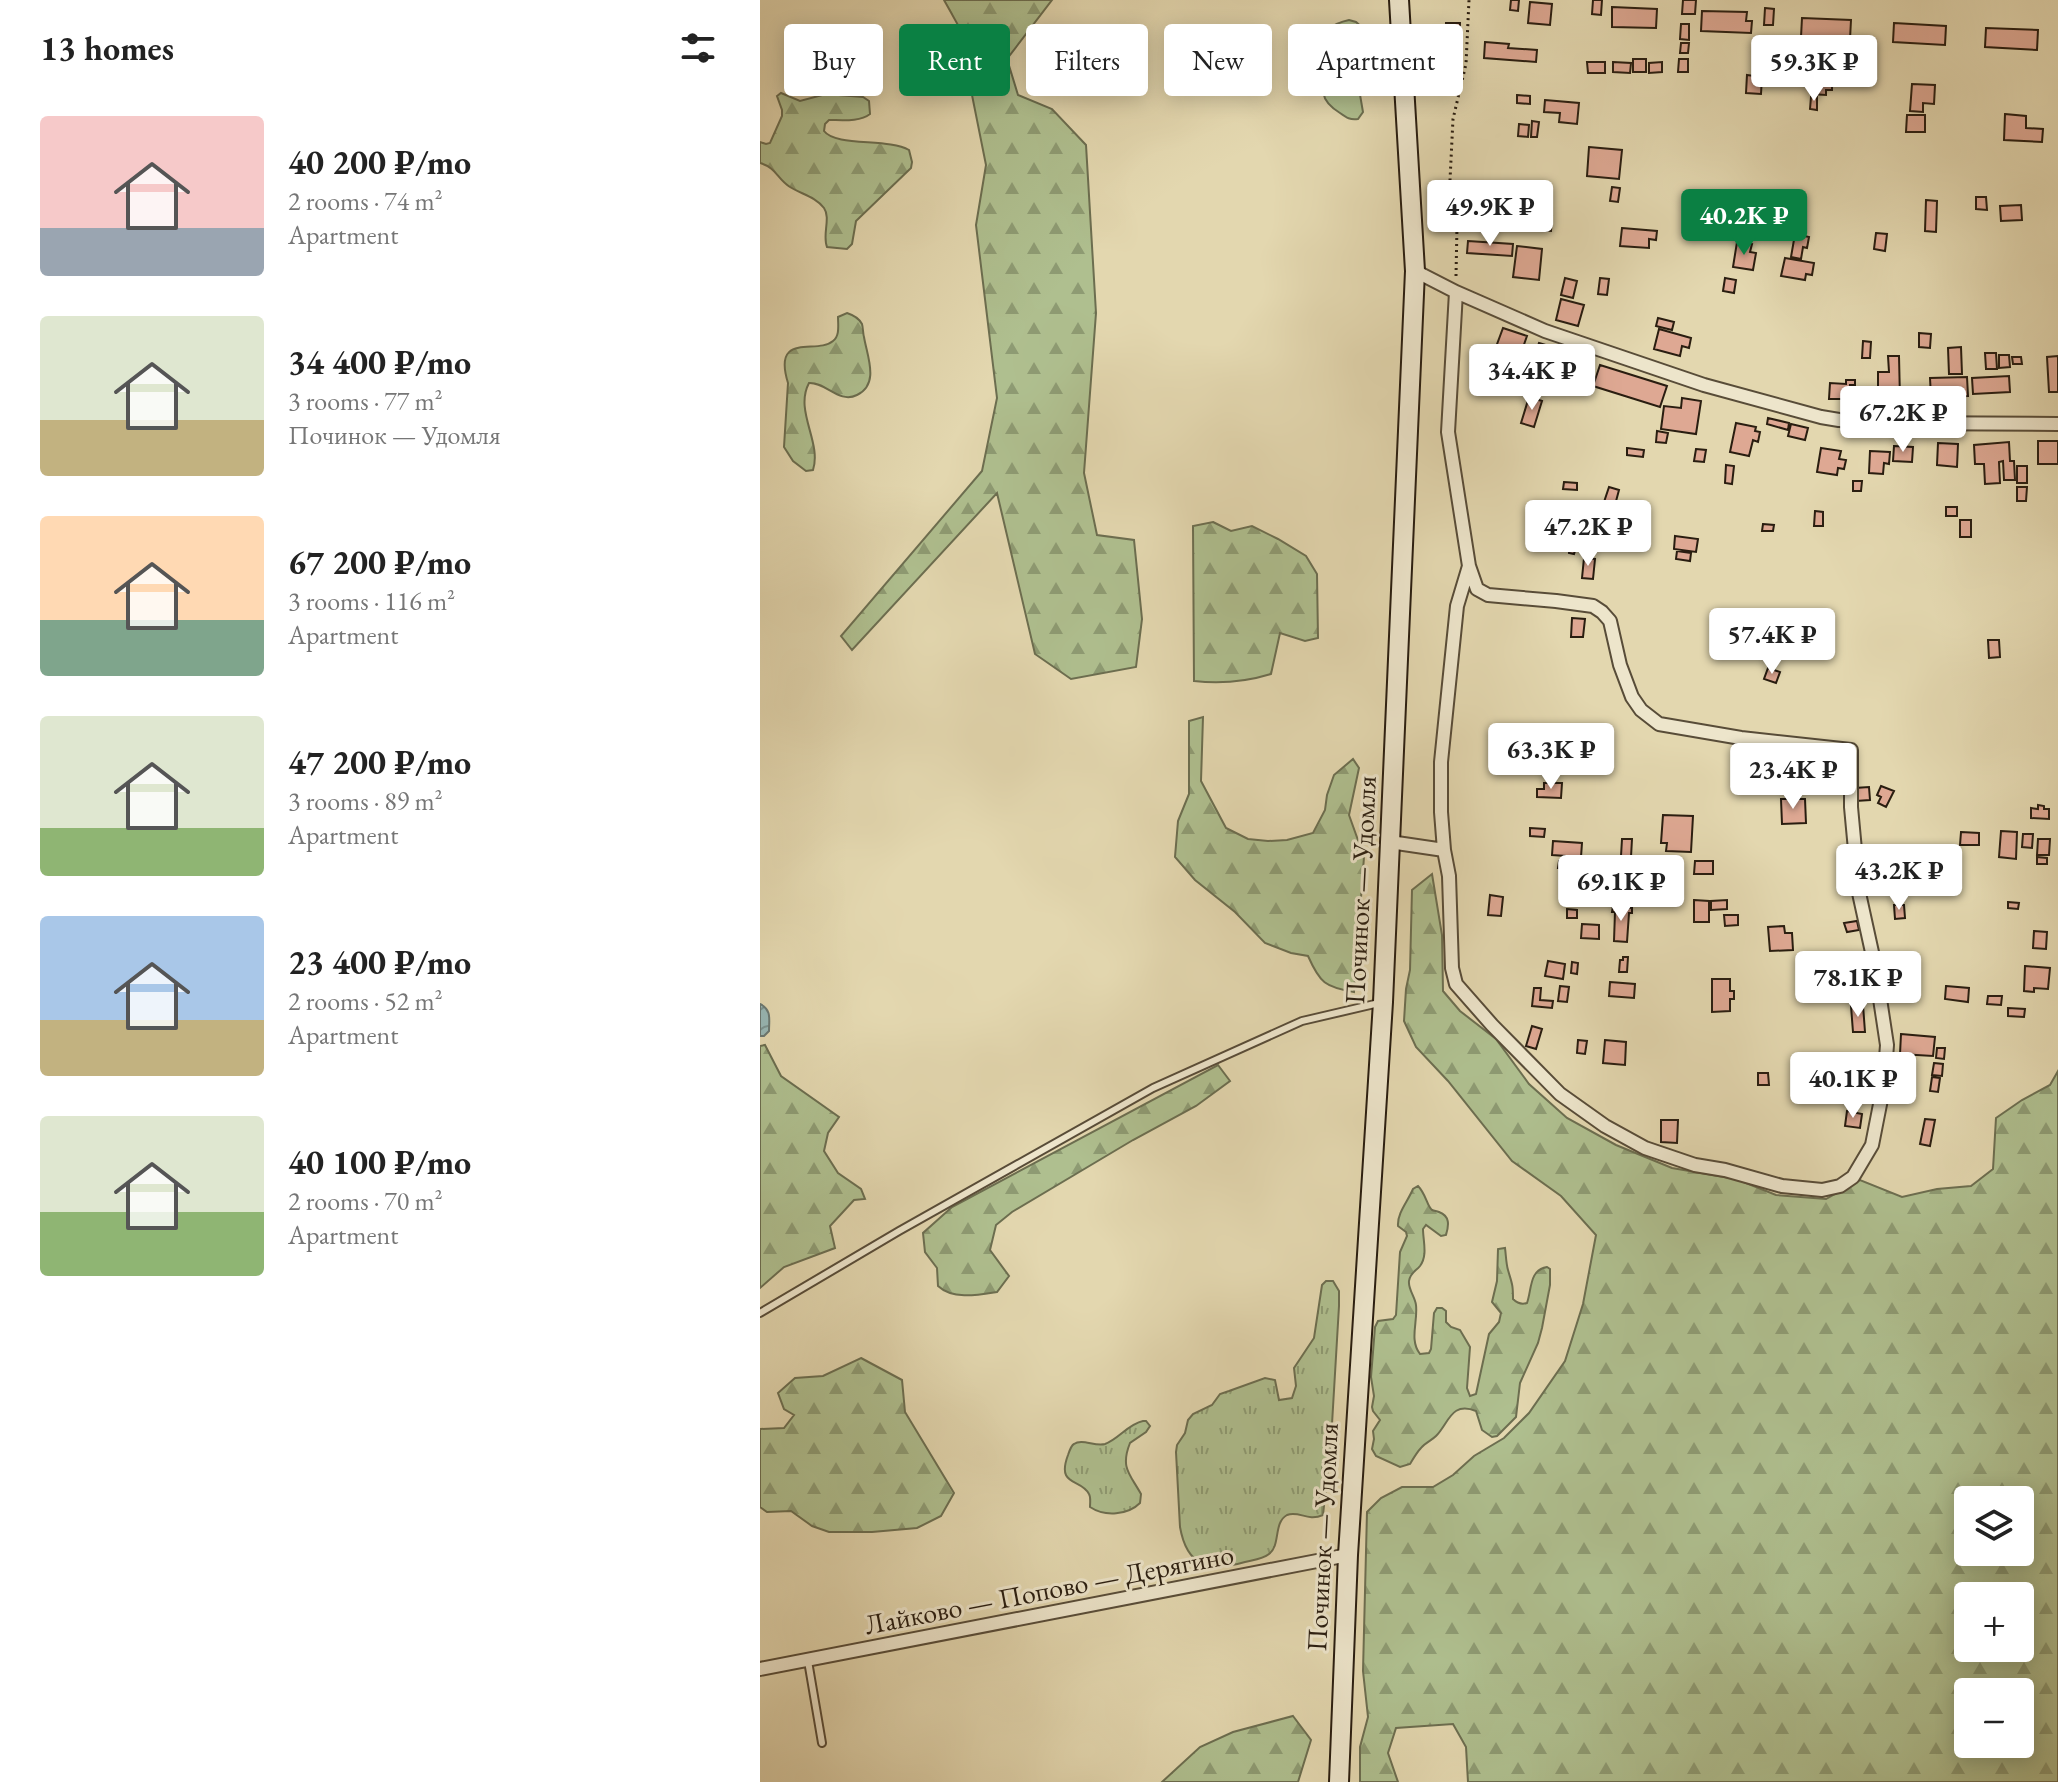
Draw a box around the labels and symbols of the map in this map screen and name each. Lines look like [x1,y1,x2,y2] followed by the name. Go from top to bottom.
[1740,35,1888,103] pin: 59.3K ₽
[1416,180,1564,248] pin: 49.9K ₽
[1670,189,1818,257] pin: 40.2K ₽
[1458,344,1606,412] pin: 34.4K ₽
[1829,386,1977,454] pin: 67.2K ₽
[1514,500,1662,568] pin: 47.2K ₽
[1698,608,1846,676] pin: 57.4K ₽
[1477,723,1625,791] pin: 63.3K ₽
[1719,743,1867,811] pin: 23.4K ₽
[1336,775,1384,1005] street label: Починок — Удомля
[1825,844,1973,912] pin: 43.2K ₽
[1547,855,1695,923] pin: 69.1K ₽
[1784,951,1932,1019] pin: 78.1K ₽
[1779,1052,1927,1120] pin: 40.1K ₽
[1298,1422,1346,1652] street label: Починок — Удомля
[861,1536,1237,1642] street label: Лайково — Попово — Дерягино

